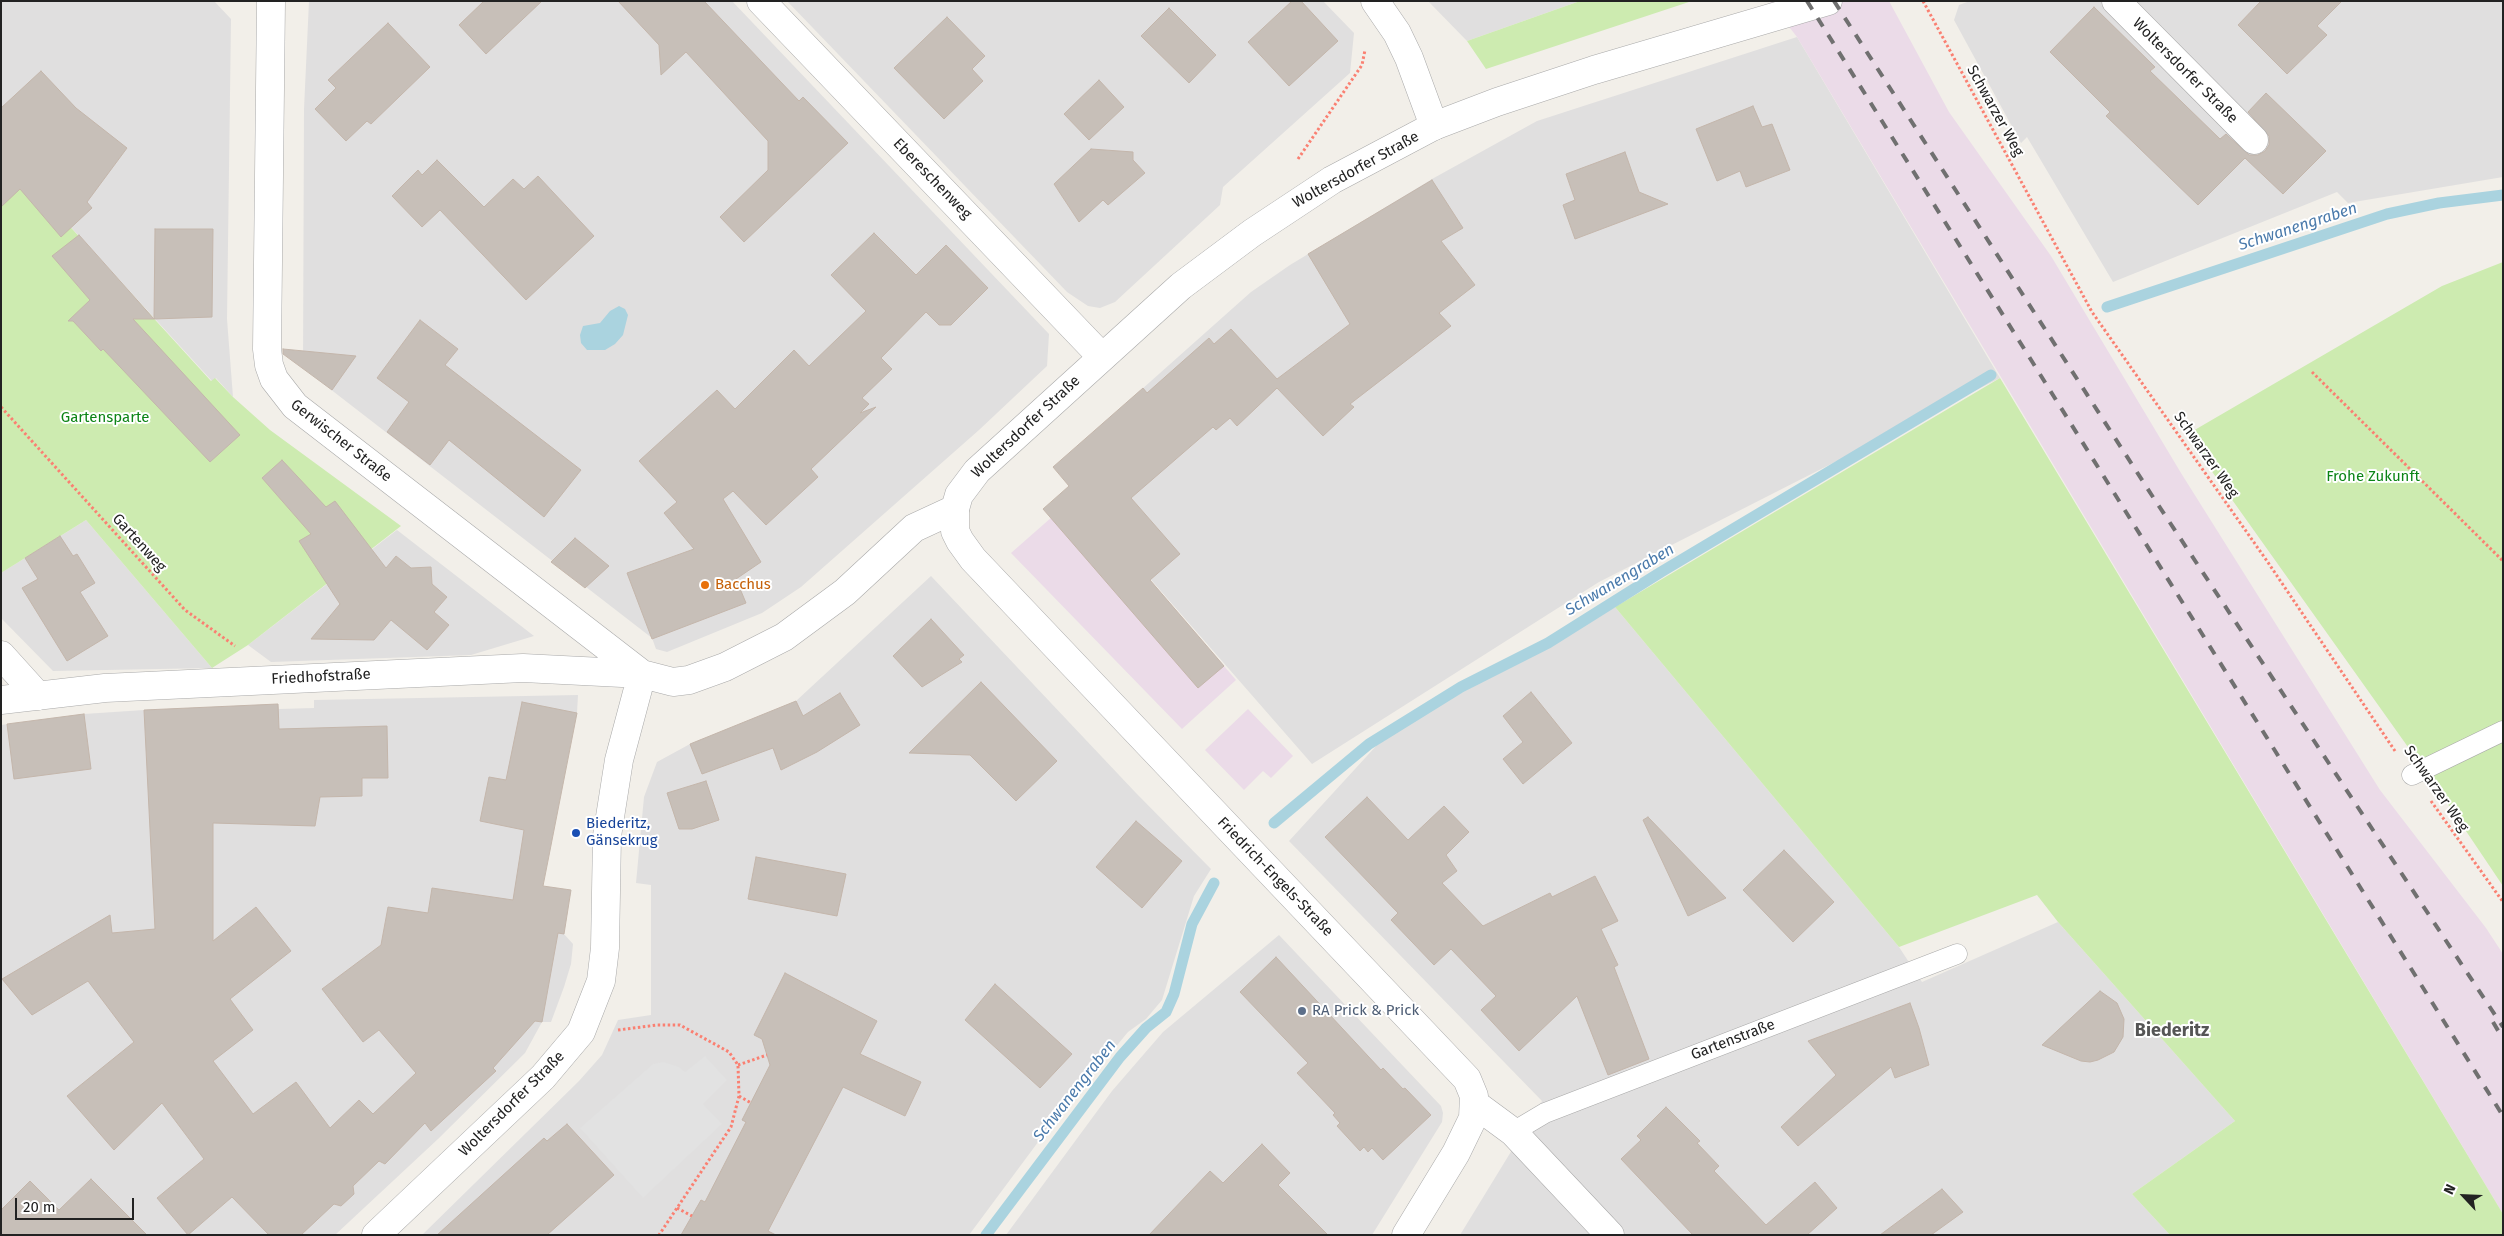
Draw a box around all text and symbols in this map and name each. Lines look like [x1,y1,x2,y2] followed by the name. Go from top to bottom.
[2129,15,2241,127] street label: Woltersdorfer Straße
[1963,62,2027,160] street label: Schwarzer Weg
[1290,128,1422,212] street label: Woltersdorfer Straße
[889,135,975,223] street label: Ebereschenweg
[2236,199,2360,255] water label: Schwanengraben
[968,372,1084,482] street label: Woltersdorfer Straße
[287,396,395,486] street label: Gerwischer Straße
[2170,408,2242,502] street label: Schwarzer Weg
[61,409,149,427] park label: Gartensparte
[2326,468,2420,486] park label: Frohe Zukunft
[108,510,170,576] street label: Gartenweg
[1562,540,1678,620] water label: Schwanengraben
[715,576,771,594] place label: Bacchus
[699,579,711,591] marker: Bacchus
[271,665,371,689] street label: Friedhofstraße
[2400,742,2472,836] street label: Schwarzer Weg
[1213,813,1337,941] street label: Friedrich-Engels-Straße
[586,815,658,850] place label: Biederitz, Gänsekrug
[570,827,582,839] marker: Biederitz, Gänsekrug
[1312,1002,1419,1020] place label: RA Prick & Prick
[1296,1005,1308,1017] marker: RA Prick & Prick
[1688,1016,1778,1064] street label: Gartenstraße
[2135,1020,2209,1042] district label: Biederitz
[1029,1036,1121,1146] water label: Schwanengraben
[456,1048,568,1160] street label: Woltersdorfer Straße
[2439,1171,2489,1221] north arrow
[2440,1182,2460,1197] text: N
[18,1188,136,1220] scale bar
[23,1198,56,1216] text: 20 m

